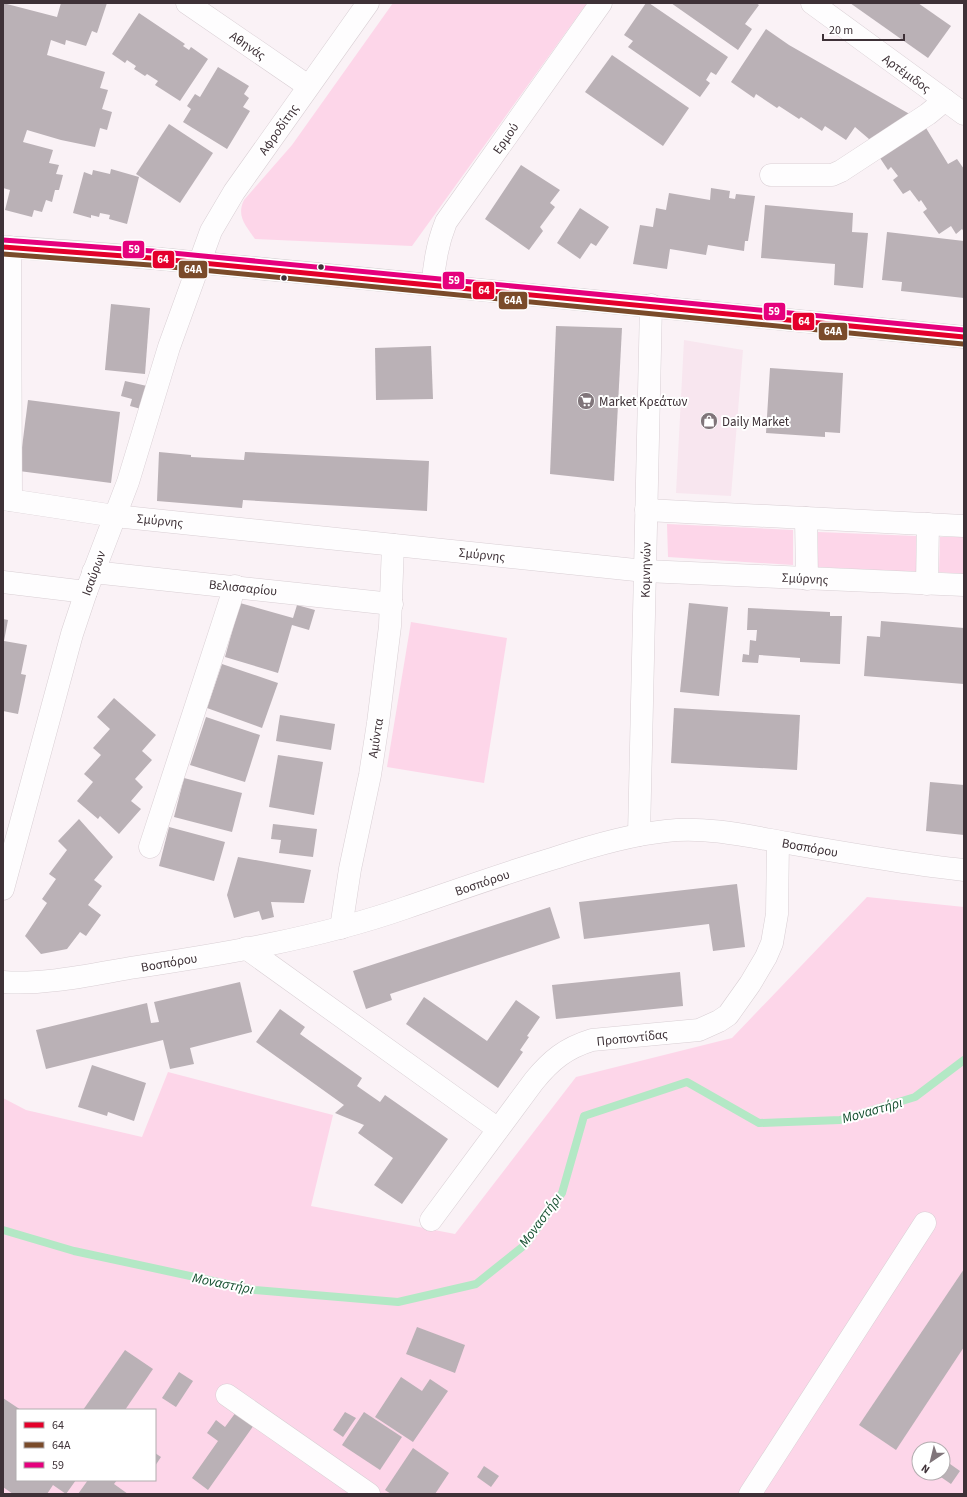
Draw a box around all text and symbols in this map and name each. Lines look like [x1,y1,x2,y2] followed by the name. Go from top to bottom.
[823,16,904,42] scale bar
[829,22,853,39] text: 20 m
[226,27,269,65] street label: Αθηνάς
[879,50,935,98] street label: Αρτέμιδος
[255,100,303,159] street label: Αφροδίτης
[488,119,523,158] street label: Ερμού
[122,240,145,259] line badge: 59
[128,242,140,257] text: 59
[152,250,175,269] line badge: 64
[157,252,169,267] text: 64
[178,260,208,279] line badge: 64Α
[184,262,203,277] text: 64Α
[316,262,326,272] unlabelled marker
[442,271,465,290] line badge: 59
[279,273,289,283] unlabelled marker
[448,273,460,288] text: 59
[472,281,495,300] line badge: 64
[478,283,490,298] text: 64
[498,291,528,310] line badge: 64Α
[504,293,523,308] text: 64Α
[763,302,786,321] line badge: 59
[768,304,780,319] text: 59
[792,312,815,331] line badge: 64
[798,314,810,329] text: 64
[818,322,848,341] line badge: 64Α
[824,324,843,339] text: 64Α
[576,391,596,411] supermarket icon: Market Κρεάτων
[599,393,687,411] place label: Market Κρεάτων
[699,411,719,431] shop icon: Daily Market
[722,413,790,431] place label: Daily Market
[136,510,184,532] street label: Σμύρνης
[637,542,655,598] street label: Κομνηνών
[458,544,506,566] street label: Σμύρνης
[78,548,110,598] street label: Ισαύρων
[781,569,829,589] street label: Σμύρνης
[208,575,278,601] street label: Βελισσαρίου
[364,716,388,759] street label: Αμύντα
[780,834,839,862] street label: Βοσπόρου
[453,865,512,901] street label: Βοσπόρου
[140,949,199,977] street label: Βοσπόρου
[596,1025,669,1051] street label: Προποντίδας
[840,1093,905,1129] water label: Μοναστήρι
[514,1190,567,1252] water label: Μοναστήρι
[190,1268,255,1300] water label: Μοναστήρι
[16,1409,156,1481] legend
[52,1417,64,1434] text: 64
[52,1437,71,1454] text: 64Α
[911,1441,951,1481] north arrow
[52,1457,64,1474] text: 59
[918,1461,933,1477] text: N

